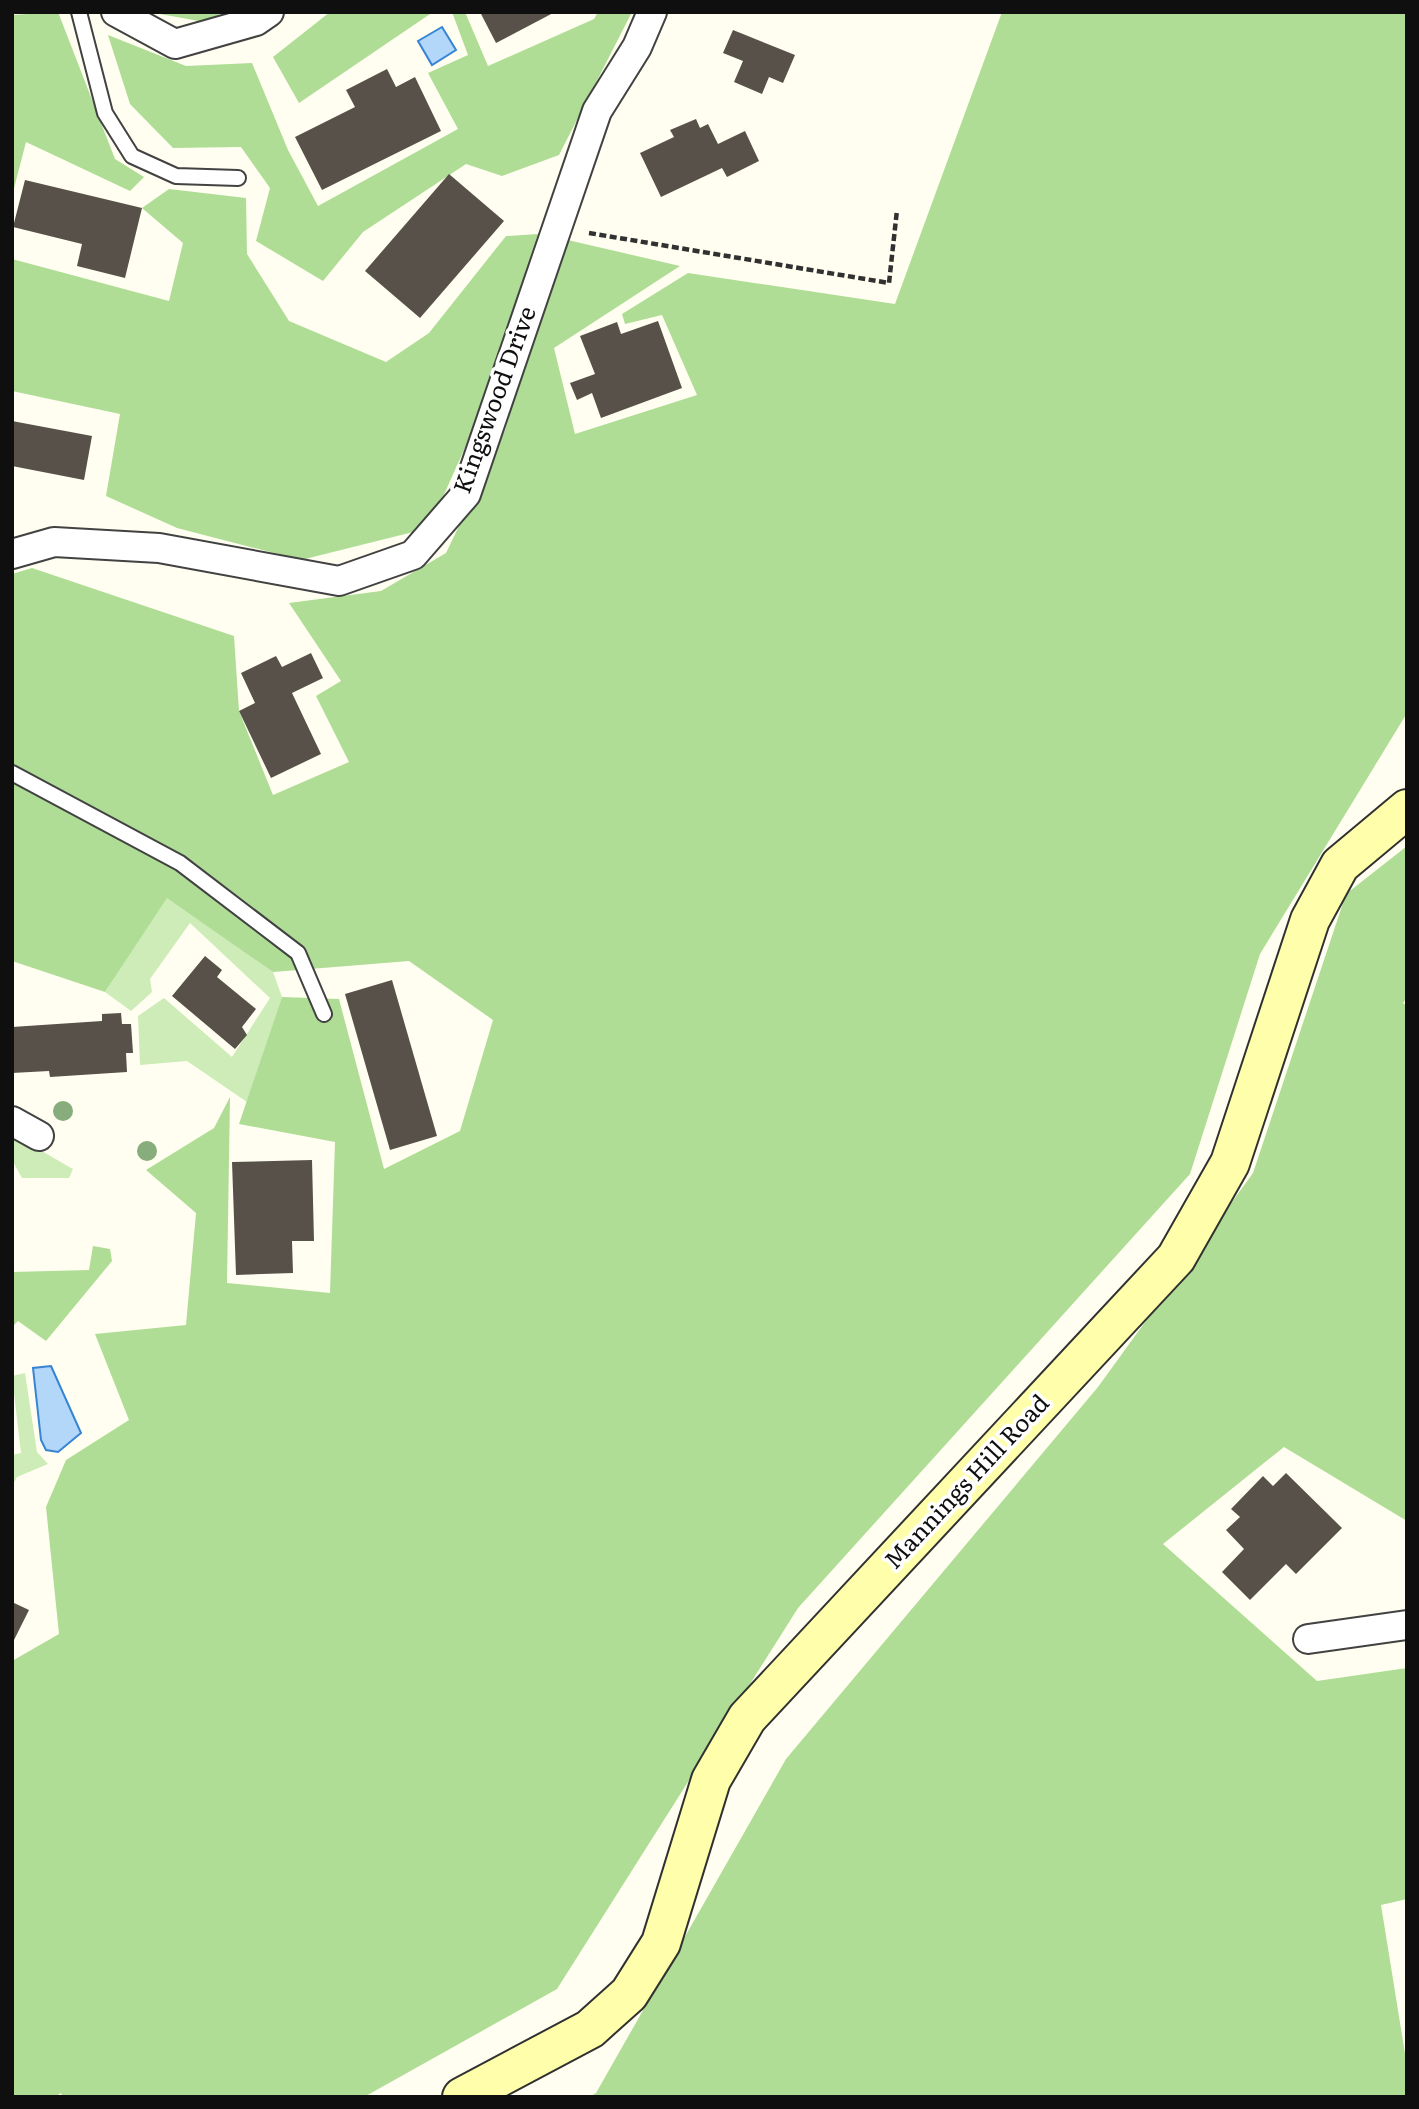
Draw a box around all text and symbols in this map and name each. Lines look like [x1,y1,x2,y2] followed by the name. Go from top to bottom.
[443,301,543,498] street label: Kingswood Drive
[875,1385,1056,1575] street label: Mannings Hill Road

